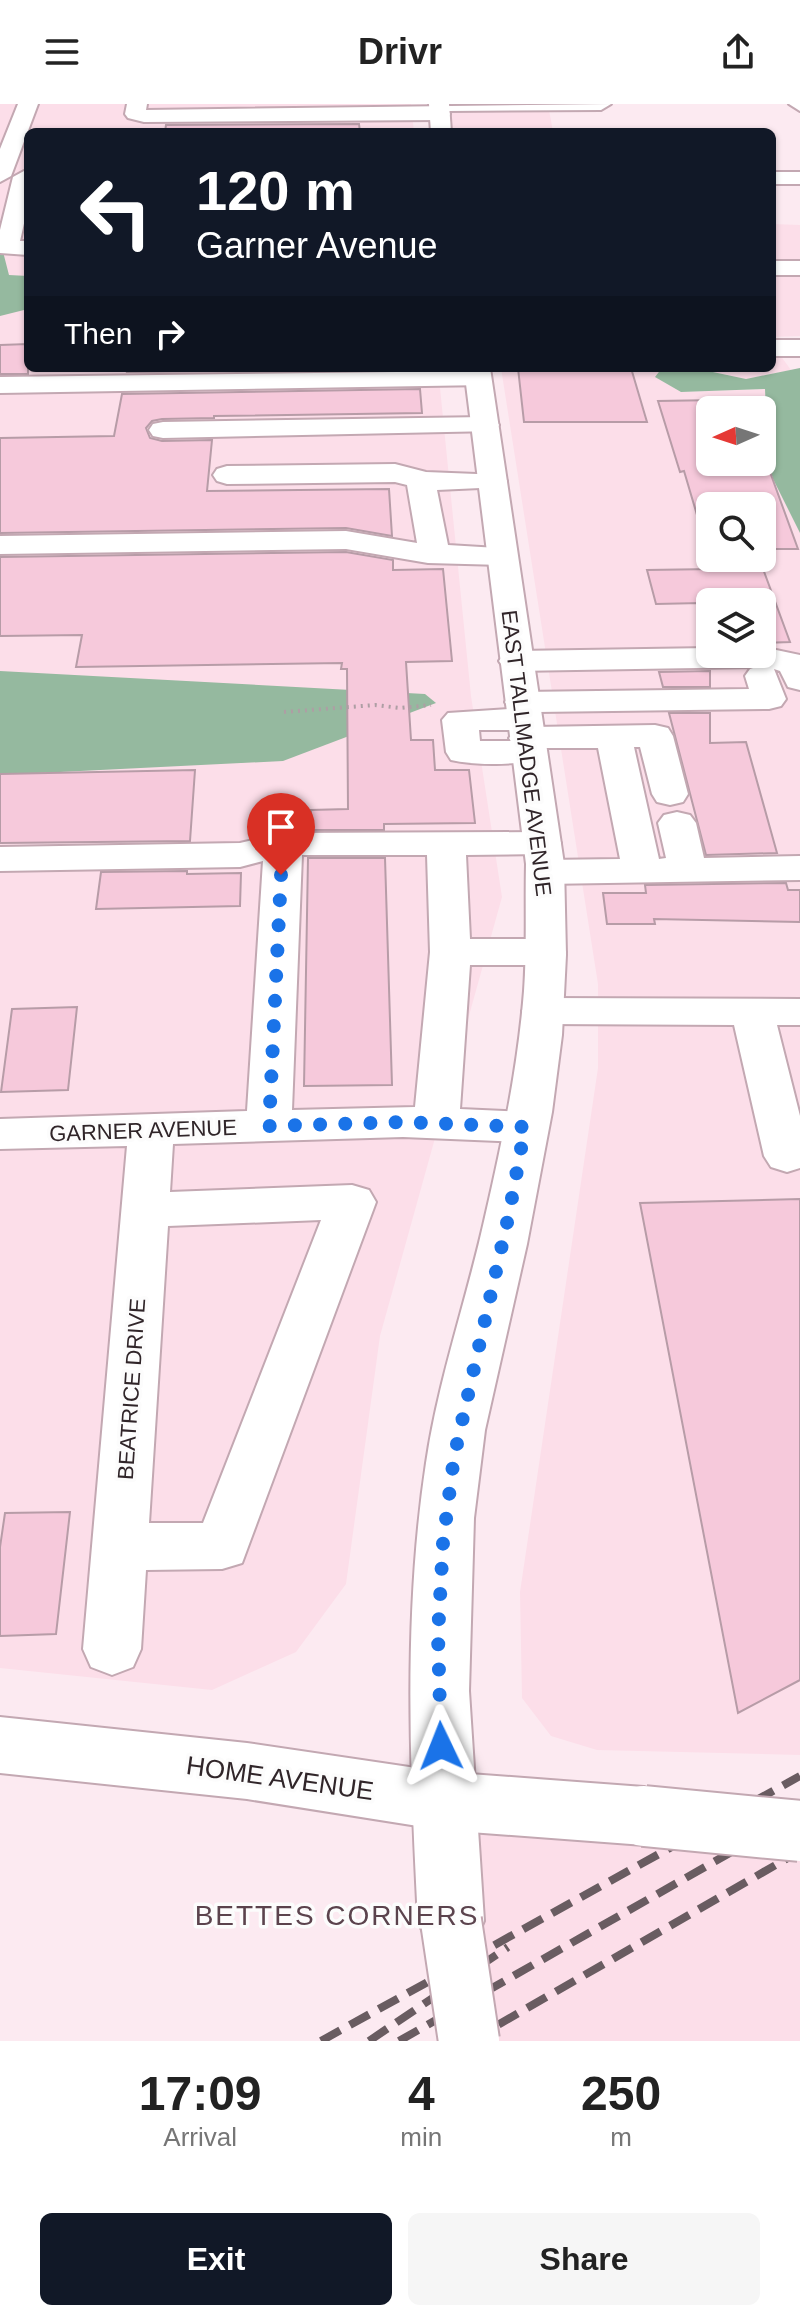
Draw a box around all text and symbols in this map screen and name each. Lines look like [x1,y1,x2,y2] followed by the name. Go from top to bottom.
[40,30,84,74] icon: menu
[716,30,760,74] icon: share
[358,31,442,72] text: Drivr
[196,159,355,222] text: 120 m
[64,160,168,264] icon: left
[196,225,438,266] text: Garner Avenue
[148,312,192,356] icon: right
[64,317,132,350] text: Then
[696,396,776,476] north arrow
[696,396,776,668] map controls
[696,492,776,572] button: search
[696,588,776,668] button: layers
[497,609,556,898] street label: EAST TALLMADGE AVENUE
[247,793,315,875] pin
[259,805,303,849] icon: arrive
[49,1115,237,1146] street label: GARNER AVENUE
[113,1298,150,1481] street label: BEATRICE DRIVE
[399,1704,483,1788] position arrow
[184,1750,376,1806] street label: HOME AVENUE
[195,1900,479,1931] district label: BETTES CORNERS
[139,2067,262,2120] text: 17:09
[408,2067,435,2120] text: 4
[581,2067,661,2120] text: 250
[163,2122,237,2152] text: Arrival
[400,2122,442,2152] text: min
[610,2122,632,2152] text: m
[40,2213,392,2305] button: Exit
[408,2213,760,2305] button: Share

